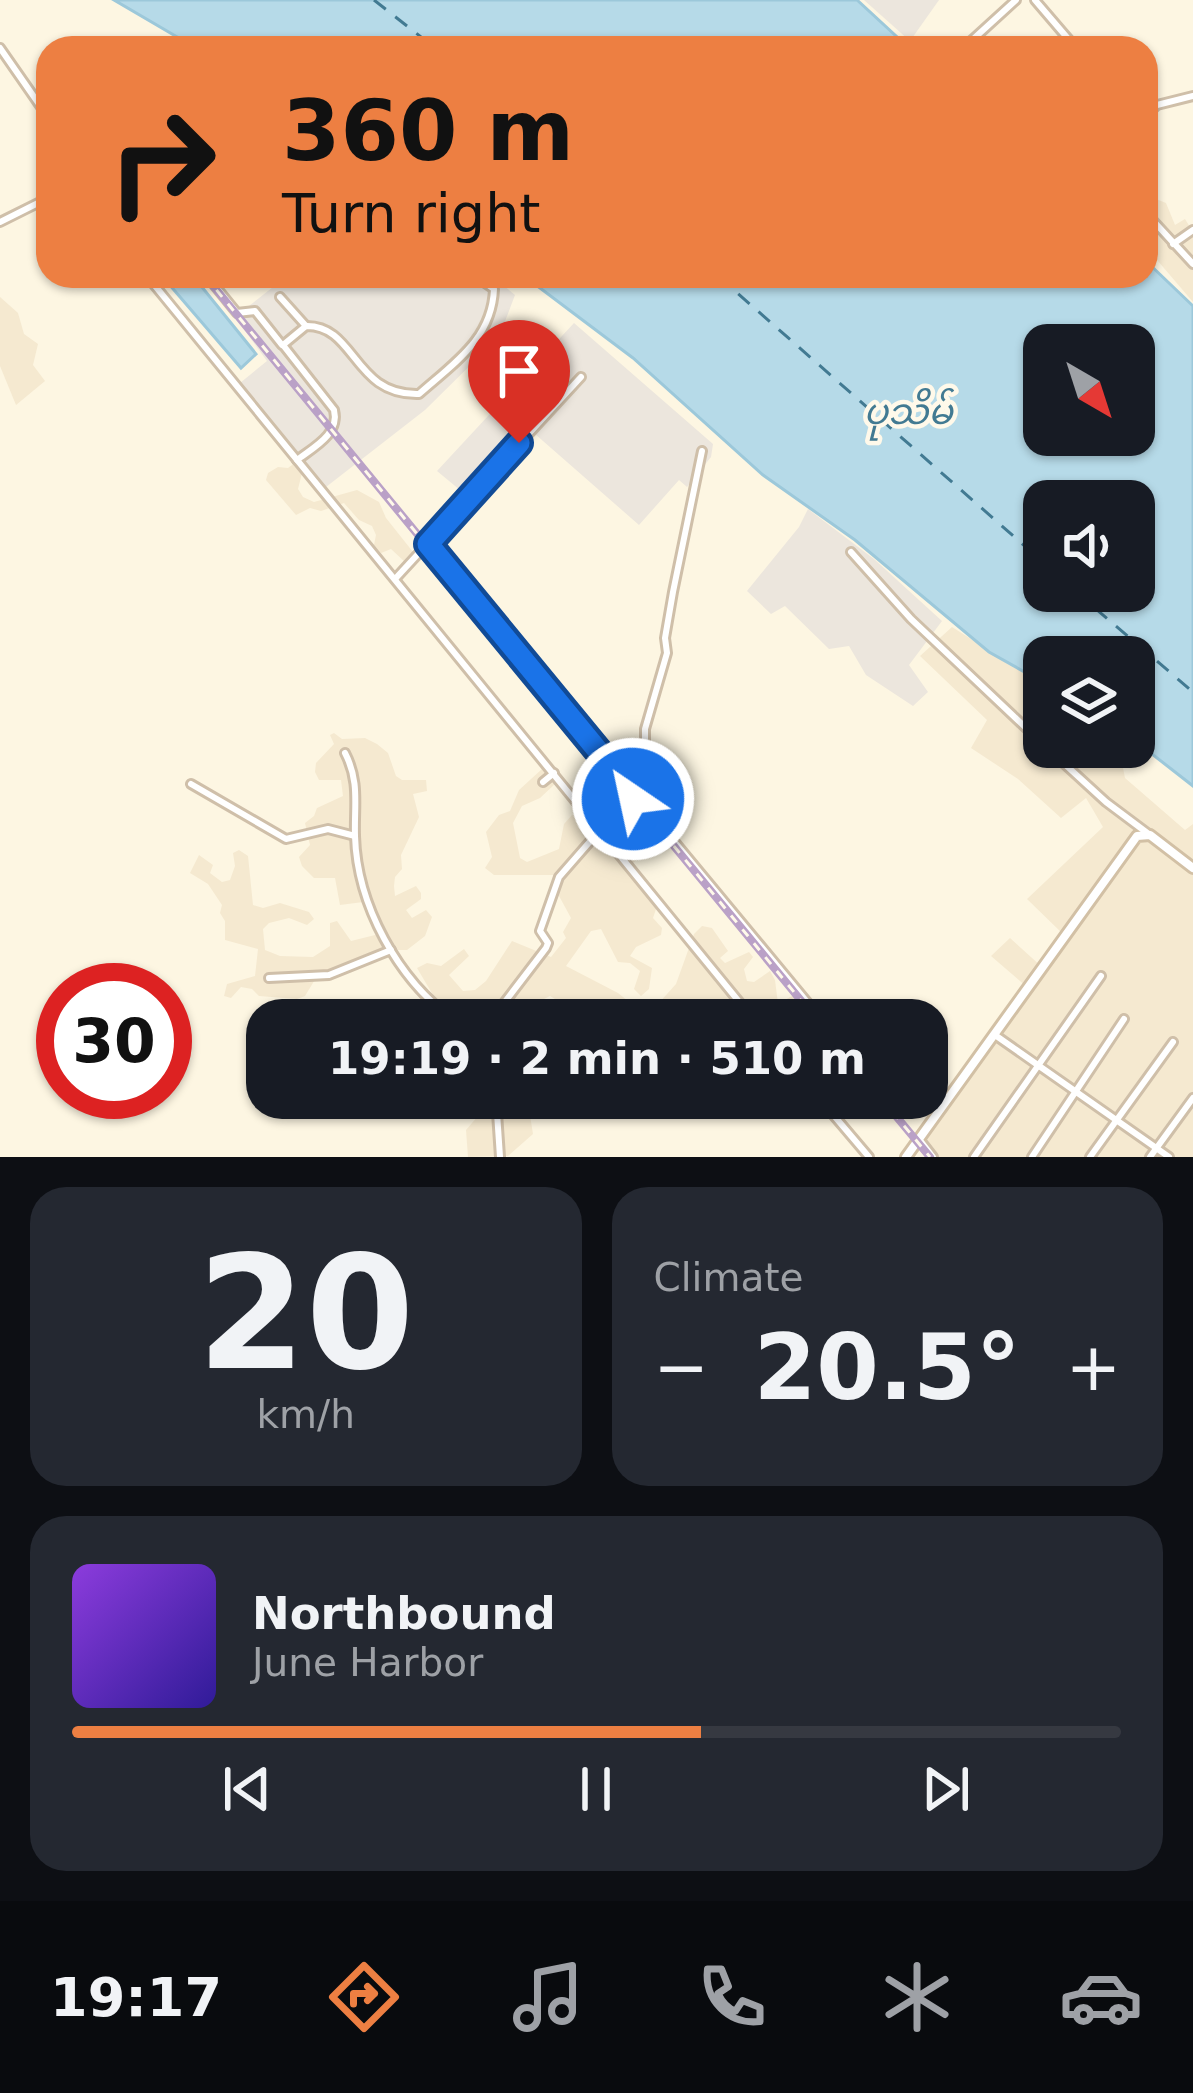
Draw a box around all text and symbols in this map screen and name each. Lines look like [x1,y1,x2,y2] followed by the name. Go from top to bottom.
[282,82,574,180] text: 360 m
[84,84,240,240] icon: right
[282,182,541,245] text: Turn right
[468,320,570,443] pin
[1023,324,1155,456] north arrow
[1023,324,1155,768] map controls
[486,338,552,404] icon: arrive
[863,387,954,441] water label: ပုသိမ်
[1023,480,1155,612] button: sound
[1023,636,1155,768] button: layers
[570,736,696,862] position arrow
[36,963,192,1119] speed limit sign: 30
[328,1032,866,1085] text: 19:19 · 2 min · 510 m
[197,1223,414,1405] text: 20
[654,1255,804,1300] text: Climate
[754,1315,1021,1420] text: 20.5°
[654,1329,709,1406] text: −
[1066,1329,1121,1406] text: +
[257,1392,355,1437] text: km/h
[252,1587,556,1640] text: Northbound
[252,1640,483,1685] text: June Harbor
[214,1756,280,1822] icon: previous
[563,1756,629,1822] icon: pause
[913,1756,979,1822] icon: next
[322,1955,406,2039] icon: directions
[506,1955,590,2039] icon: music
[690,1955,774,2039] icon: phone
[875,1955,959,2039] icon: climate
[1059,1955,1143,2039] icon: car
[50,1966,222,2029] text: 19:17

